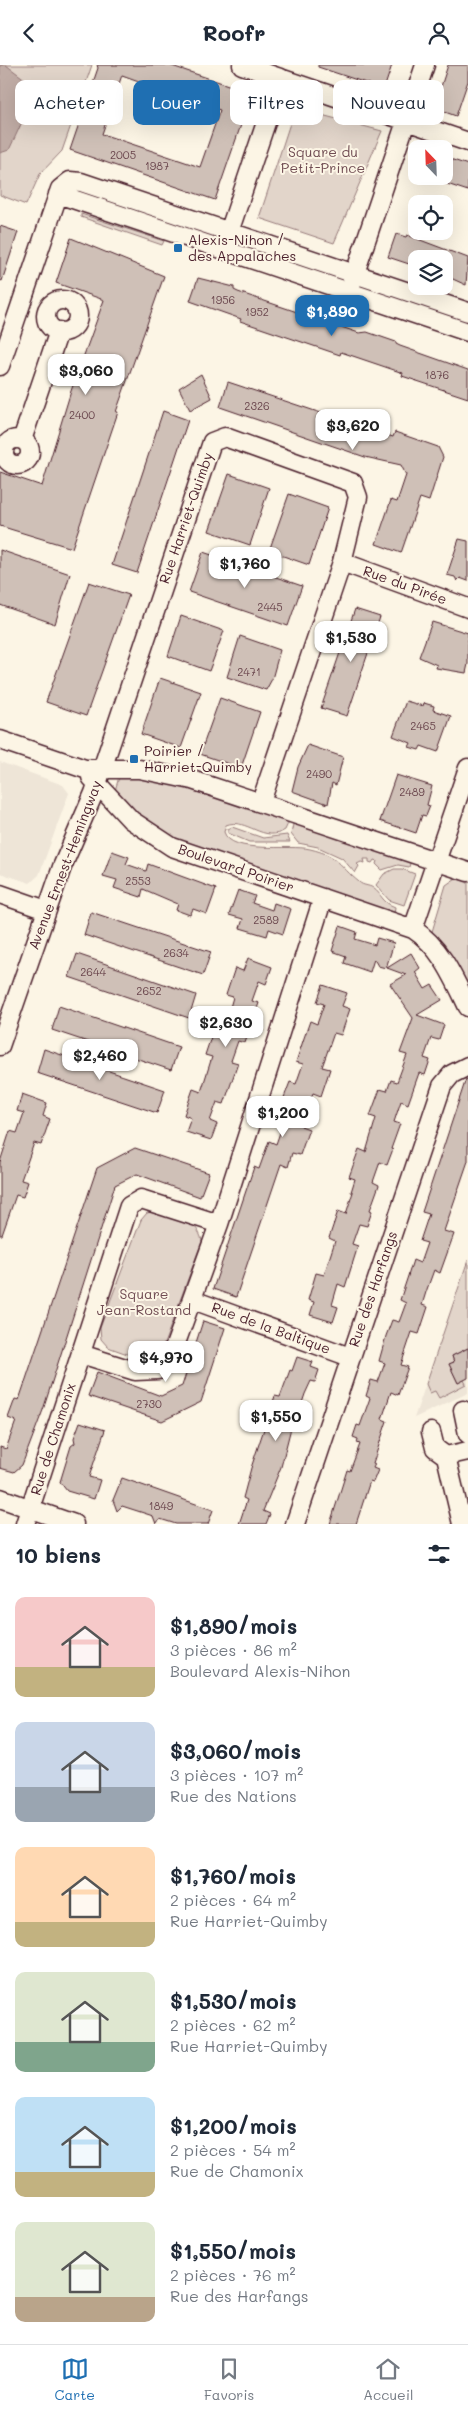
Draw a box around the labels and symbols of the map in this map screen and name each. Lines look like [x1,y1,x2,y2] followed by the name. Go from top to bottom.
[408,140,452,185] north arrow
[281,142,365,177] park label: Square du Petit-Prince
[110,147,136,162] house number: 2005
[145,158,169,173] house number: 1987
[188,230,296,265] place label: Alexis-Nihon / des Appalaches
[172,242,184,254] marker: Alexis-Nihon / des Appalaches
[211,292,235,307] house number: 1956
[291,295,373,337] pin: $1,890
[245,304,269,319] house number: 1952
[45,353,127,396] pin: $3,060
[425,367,449,382] house number: 1876
[244,398,270,413] house number: 2326
[69,407,95,422] house number: 2400
[312,409,394,451] pin: $3,620
[154,450,217,586] street label: Rue Harriet-Quimby
[204,547,286,589] pin: $1,760
[361,561,450,609] street label: Rue du Pirée
[257,599,283,614] house number: 2445
[310,621,392,663] pin: $1,530
[237,664,261,679] house number: 2471
[410,718,436,733] house number: 2465
[144,741,252,776] place label: Poirier / Harriet-Quimby
[128,753,140,765] marker: Poirier / Harriet-Quimby
[306,766,332,781] house number: 2490
[23,777,106,952] street label: Avenue Ernest-Hemingway
[399,784,425,799] house number: 2489
[176,839,297,896] street label: Boulevard Poirier
[125,873,151,888] house number: 2553
[253,912,279,927] house number: 2589
[163,945,189,960] house number: 2634
[80,964,106,979] house number: 2644
[136,983,162,998] house number: 2652
[185,1005,267,1048] pin: $2,630
[59,1039,141,1081] pin: $2,460
[242,1095,324,1138] pin: $1,200
[344,1228,401,1349] street label: Rue des Harfangs
[97,1284,191,1319] park label: Square Jean-Rostand
[209,1297,333,1358] street label: Rue de la Baltique
[125,1341,207,1383] pin: $4,970
[25,1380,80,1497] street label: Rue de Chamonix
[136,1396,162,1411] house number: 2730
[235,1399,317,1442] pin: $1,550
[149,1498,174,1513] house number: 1849

